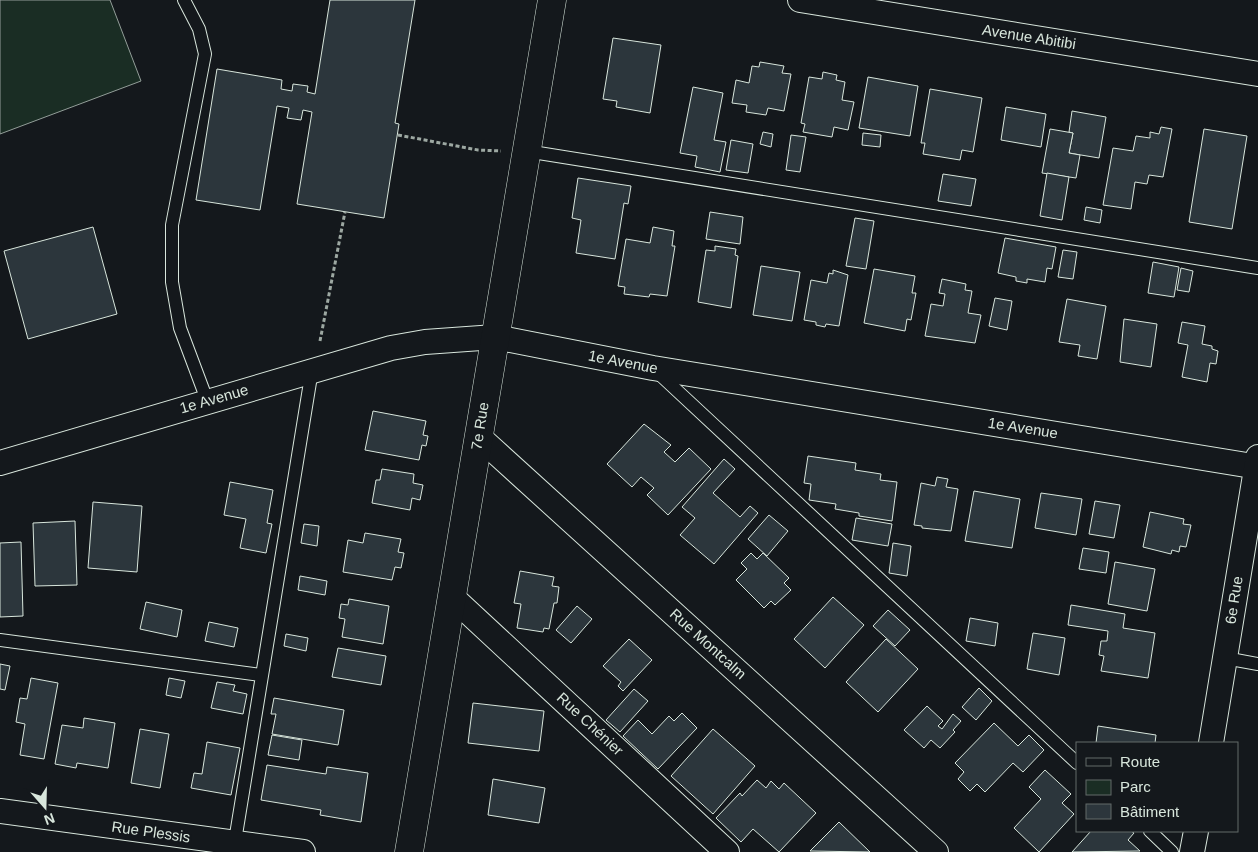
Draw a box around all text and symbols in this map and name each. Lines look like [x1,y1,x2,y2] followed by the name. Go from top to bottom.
[981,21,1077,52] street label: Avenue Abitibi
[587,346,659,377] street label: 1e Avenue
[178,381,250,416] street label: 1e Avenue
[467,401,492,451] street label: 7e Rue
[987,414,1059,441] street label: 1e Avenue
[1221,575,1246,625] street label: 6e Rue
[667,605,750,682] street label: Rue Montcalm
[554,689,627,759] street label: Rue Chénier
[1076,742,1238,832] legend
[1120,753,1160,770] text: Route
[1120,778,1151,795] text: Parc
[20,782,70,832] north arrow
[1120,803,1180,820] text: Bâtiment
[42,810,57,828] text: N
[111,818,191,845] street label: Rue Plessis

